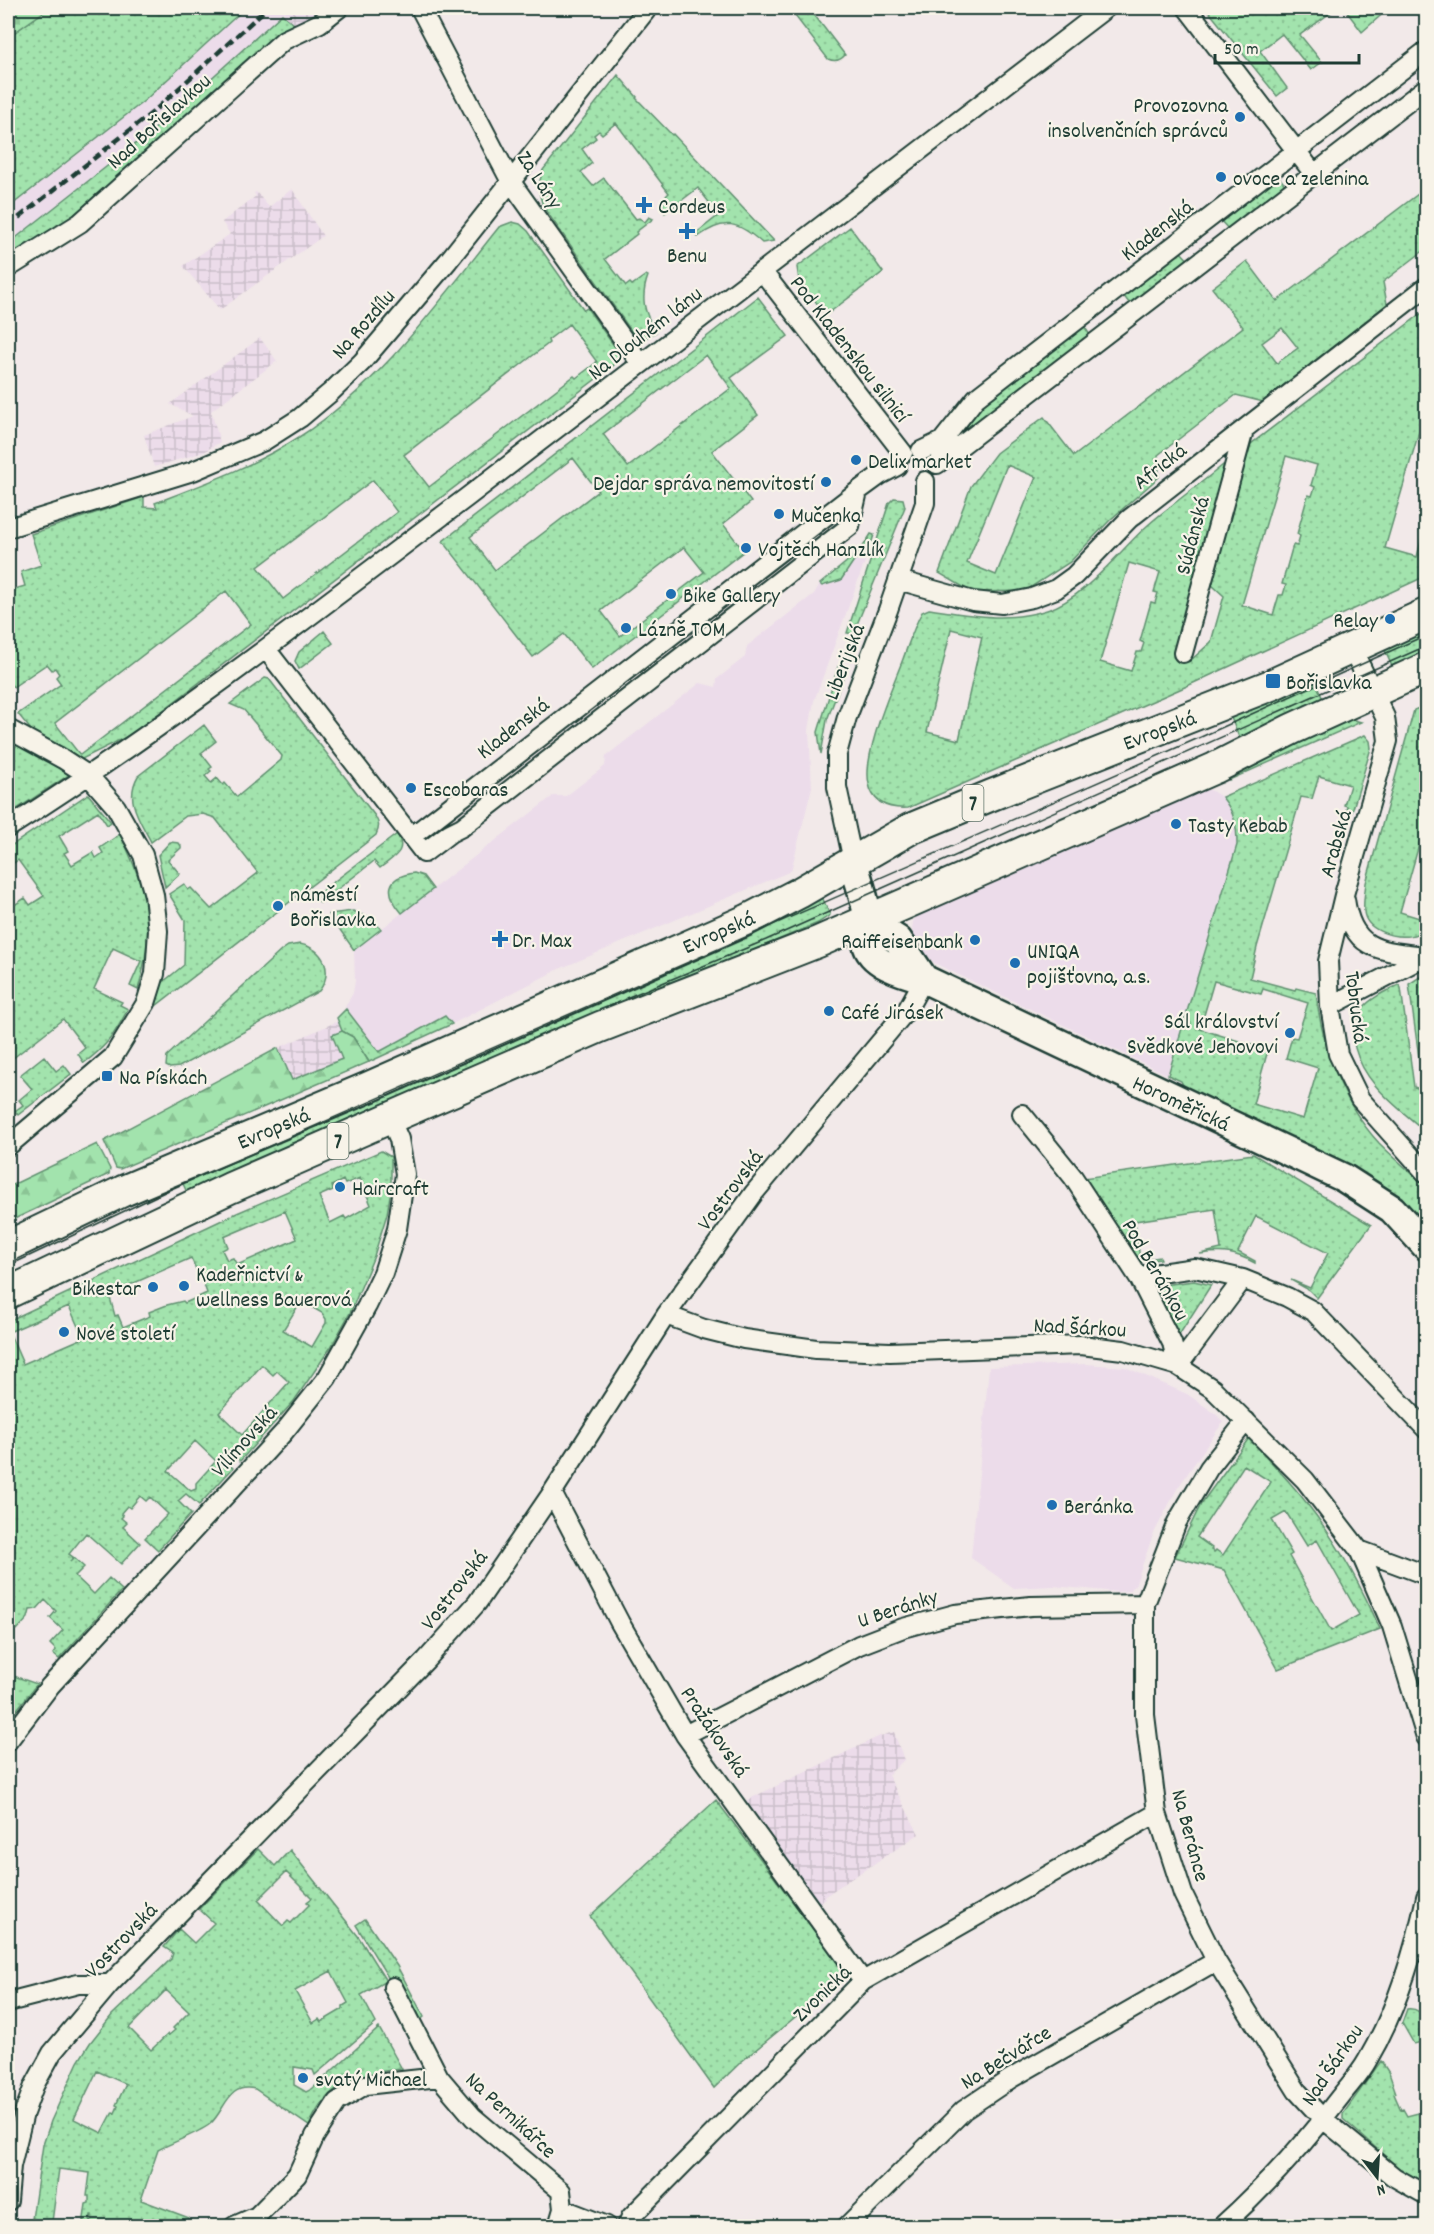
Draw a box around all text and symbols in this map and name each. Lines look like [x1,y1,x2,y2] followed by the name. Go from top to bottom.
[1215,27,1359,65] scale bar
[1224,38,1259,63] text: 50 m
[101,67,219,178] street label: Nad Bořislavkou
[1047,92,1229,148] place label: Provozovna insolvenčních správců
[1233,110,1247,124] marker: Provozovna insolvenčních správců
[508,146,569,217] street label: Za Lány
[1233,165,1369,196] place label: ovoce a zelenina
[1214,170,1228,184] marker: ovoce a zelenina
[658,193,726,224] place label: Cordeus
[1115,193,1201,270] street label: Kladenská
[635,196,653,214] marker: Cordeus
[680,224,694,238] marker: Benu
[667,242,707,273] place label: Benu
[781,270,917,432] street label: Pod Kladenskou silnicí
[582,280,710,389] street label: Na Dlouhém lánu
[325,283,404,367] street label: Na Rozdílu
[1128,437,1195,499] street label: Africká
[868,448,972,479] place label: Delix market
[849,453,863,467] marker: Delix market
[593,470,816,501] place label: Dejdar správa nemovitostí
[819,475,833,489] marker: Dejdar správa nemovitostí
[1169,493,1220,579] street label: Súdánská
[791,502,862,533] place label: Mučenka
[772,507,786,521] marker: Mučenka
[758,536,884,567] place label: Vojtěch Hanzlík
[739,541,753,555] marker: Vojtěch Hanzlík
[683,582,781,613] place label: Bike Gallery
[664,587,678,601] marker: Bike Gallery
[1333,607,1379,638] place label: Relay
[1383,612,1397,626] marker: Relay
[638,616,725,647] place label: Lázně TOM
[818,620,875,705] street label: Liberijská
[619,621,633,635] marker: Lázně TOM
[1286,669,1372,700] place label: Bořislavka
[1264,672,1282,690] marker: Bořislavka
[471,691,557,768] street label: Kladenská
[1119,704,1202,760] street label: Evropská
[423,776,508,807] place label: Escobaras
[404,781,418,795] marker: Escobaras
[962,785,984,821] road number: 7
[1313,806,1362,882] street label: Arabská
[1188,812,1288,843] place label: Tasty Kebab
[1169,817,1183,831] marker: Tasty Kebab
[290,881,376,937] place label: náměstí Bořislavka
[271,899,285,913] marker: náměstí Bořislavka
[678,904,761,964] street label: Evropská
[512,927,572,958] place label: Dr. Max
[841,928,963,959] place label: Raiffeisenbank
[493,932,507,946] marker: Dr. Max
[968,933,982,947] marker: Raiffeisenbank
[1027,938,1150,994] place label: UNIQA pojišťovna, a.s.
[1008,956,1022,970] marker: UNIQA pojišťovna, a.s.
[1335,969,1374,1045] street label: Tobrucká
[841,999,944,1030] place label: Café Jirásek
[822,1004,836,1018] marker: Café Jirásek
[1127,1008,1280,1064] place label: Sál království Svědkové Jehovovi
[1283,1026,1297,1040] marker: Sál království Svědkové Jehovovi
[119,1064,207,1095] place label: Na Pískách
[100,1069,114,1083] marker: Na Pískách
[1127,1069,1234,1141] street label: Horoměřická
[233,1101,316,1159] street label: Evropská
[328,1123,348,1159] road number: 7
[691,1144,773,1238] street label: Vostrovská
[352,1175,429,1206] place label: Haircraft
[333,1180,347,1194] marker: Haircraft
[1112,1214,1196,1327] street label: Pod Beránkou
[196,1261,352,1317] place label: Kadeřnictví & wellness Bauerová
[72,1275,142,1306] place label: Bikestar
[177,1279,191,1293] marker: Kadeřnictví & wellness Bauerová
[146,1280,160,1294] marker: Bikestar
[1033,1312,1127,1347] street label: Nad Šárkou
[76,1320,177,1351] place label: Nové století
[57,1325,71,1339] marker: Nové století
[205,1400,286,1485] street label: Vilímovská
[1064,1493,1133,1524] place label: Beránka
[1045,1498,1059,1512] marker: Beránka
[415,1545,497,1638] street label: Vostrovská
[854,1582,943,1638] street label: U Beránky
[671,1681,755,1785] street label: Pražákovská
[1161,1786,1216,1885] street label: Na Beránce
[79,1897,166,1986] street label: Vostrovská
[787,1958,860,2031] street label: Zvonická
[955,2019,1058,2099] street label: Na Bečvářce
[1295,2019,1373,2113] street label: Nad Šárkou
[315,2066,427,2097] place label: svatý Michael
[457,2066,562,2167] street label: Na Pernikářce
[296,2071,310,2085] marker: svatý Michael
[1347,2147,1407,2207] north arrow
[1373,2177,1388,2201] text: N

